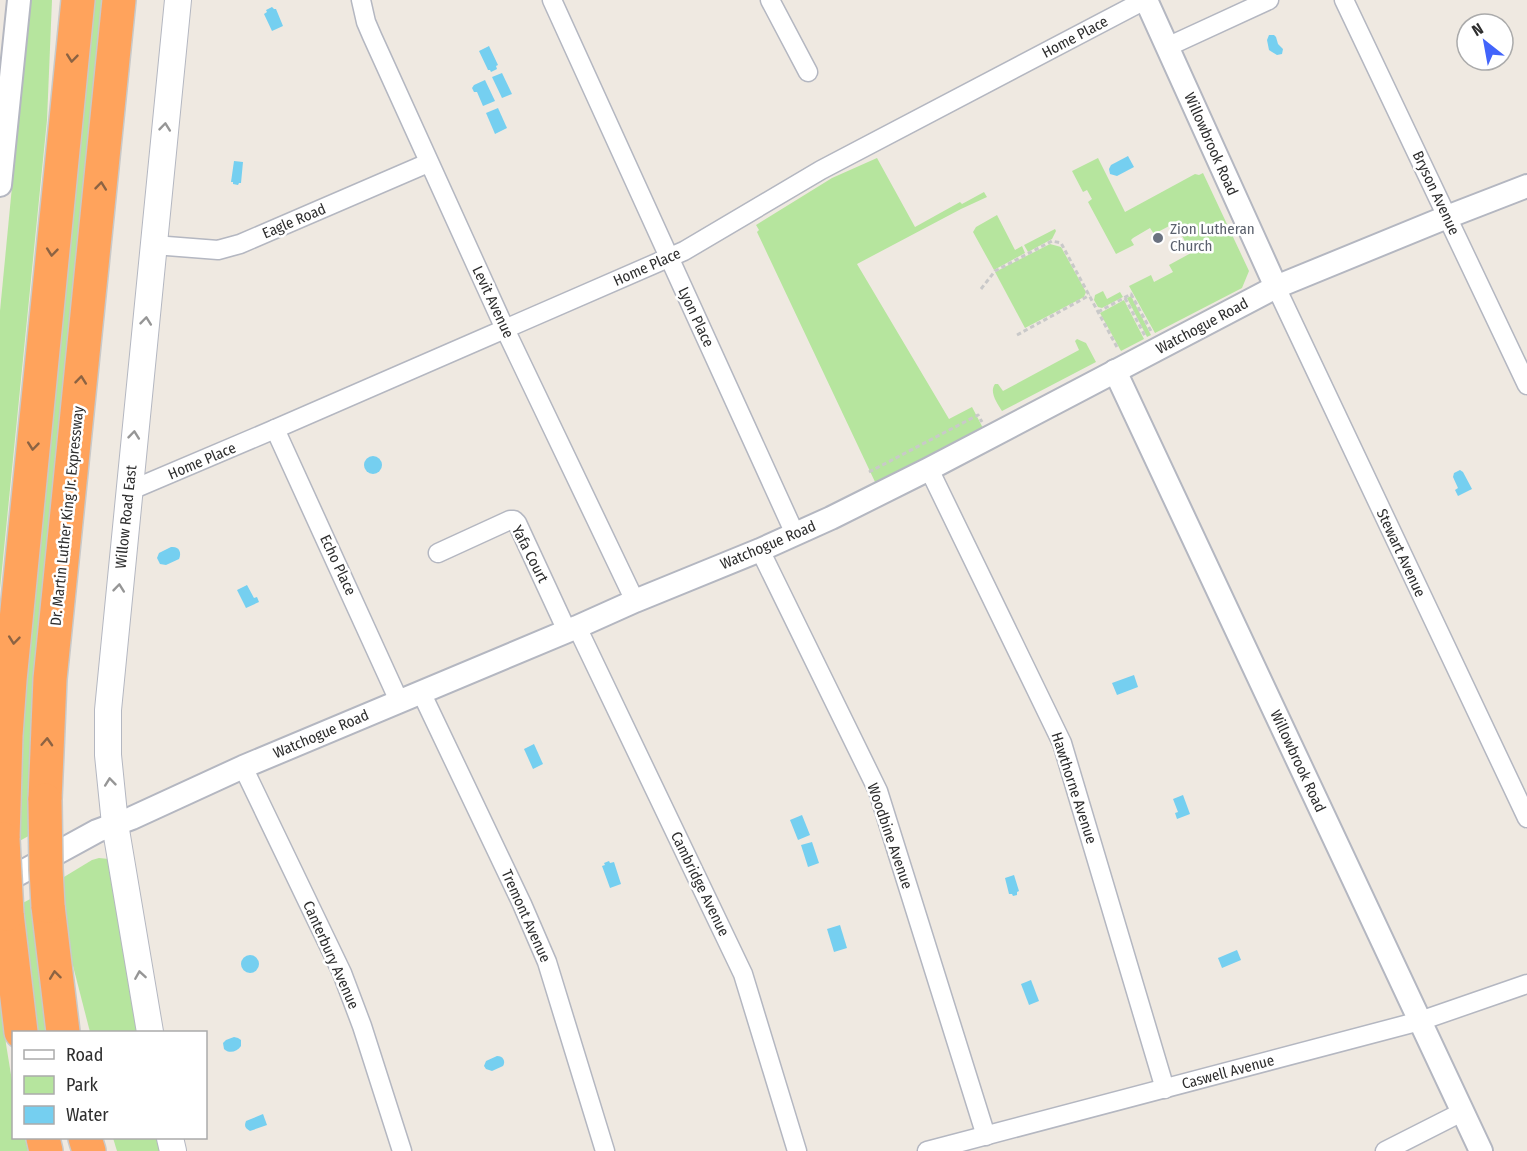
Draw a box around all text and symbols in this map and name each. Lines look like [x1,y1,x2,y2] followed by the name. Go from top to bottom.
[1039,12,1111,62] street label: Home Place
[1455,12,1515,72] north arrow
[1469,19,1487,40] text: N
[66,54,79,63] one-way arrow
[1180,90,1242,198] street label: Willowbrook Road
[158,122,171,131] one-way arrow
[1409,148,1463,238] street label: Bryson Avenue
[94,182,106,191] one-way arrow
[260,200,328,242] street label: Eagle Road
[1170,220,1255,255] place label: Zion Lutheran Church
[1151,231,1165,245] marker: Zion Lutheran Church
[610,244,684,290] street label: Home Place
[47,248,59,257] one-way arrow
[468,263,518,341] street label: Levit Avenue
[674,284,718,350] street label: Lyon Place
[1153,294,1251,358] street label: Watchogue Road
[139,316,152,325] one-way arrow
[74,376,87,385] one-way arrow
[47,405,88,627] street label: Dr. Martin Luther King Jr. Expressway
[127,430,140,439] one-way arrow
[165,439,239,483] street label: Home Place
[27,442,40,451] one-way arrow
[112,464,140,570] street label: Willow Road East
[1373,506,1429,600] street label: Stewart Avenue
[718,517,818,573] street label: Watchogue Road
[508,522,552,586] street label: Yafa Court
[316,532,360,598] street label: Echo Place
[112,583,125,592] one-way arrow
[8,636,21,645] one-way arrow
[271,706,371,762] street label: Watchogue Road
[1266,707,1330,815] street label: Willowbrook Road
[1048,730,1100,846] street label: Hawthorne Avenue
[40,737,53,746] one-way arrow
[104,778,117,787] one-way arrow
[863,781,917,891] street label: Woodbine Avenue
[667,829,733,939] street label: Cambridge Avenue
[498,867,554,965] street label: Tremont Avenue
[299,898,363,1012] street label: Canterbury Avenue
[49,970,62,979] one-way arrow
[135,970,147,979] one-way arrow
[12,1031,207,1139] legend
[66,1044,103,1066] text: Road
[1180,1051,1276,1093] street label: Caswell Avenue
[66,1074,99,1096] text: Park
[66,1104,109,1126] text: Water

